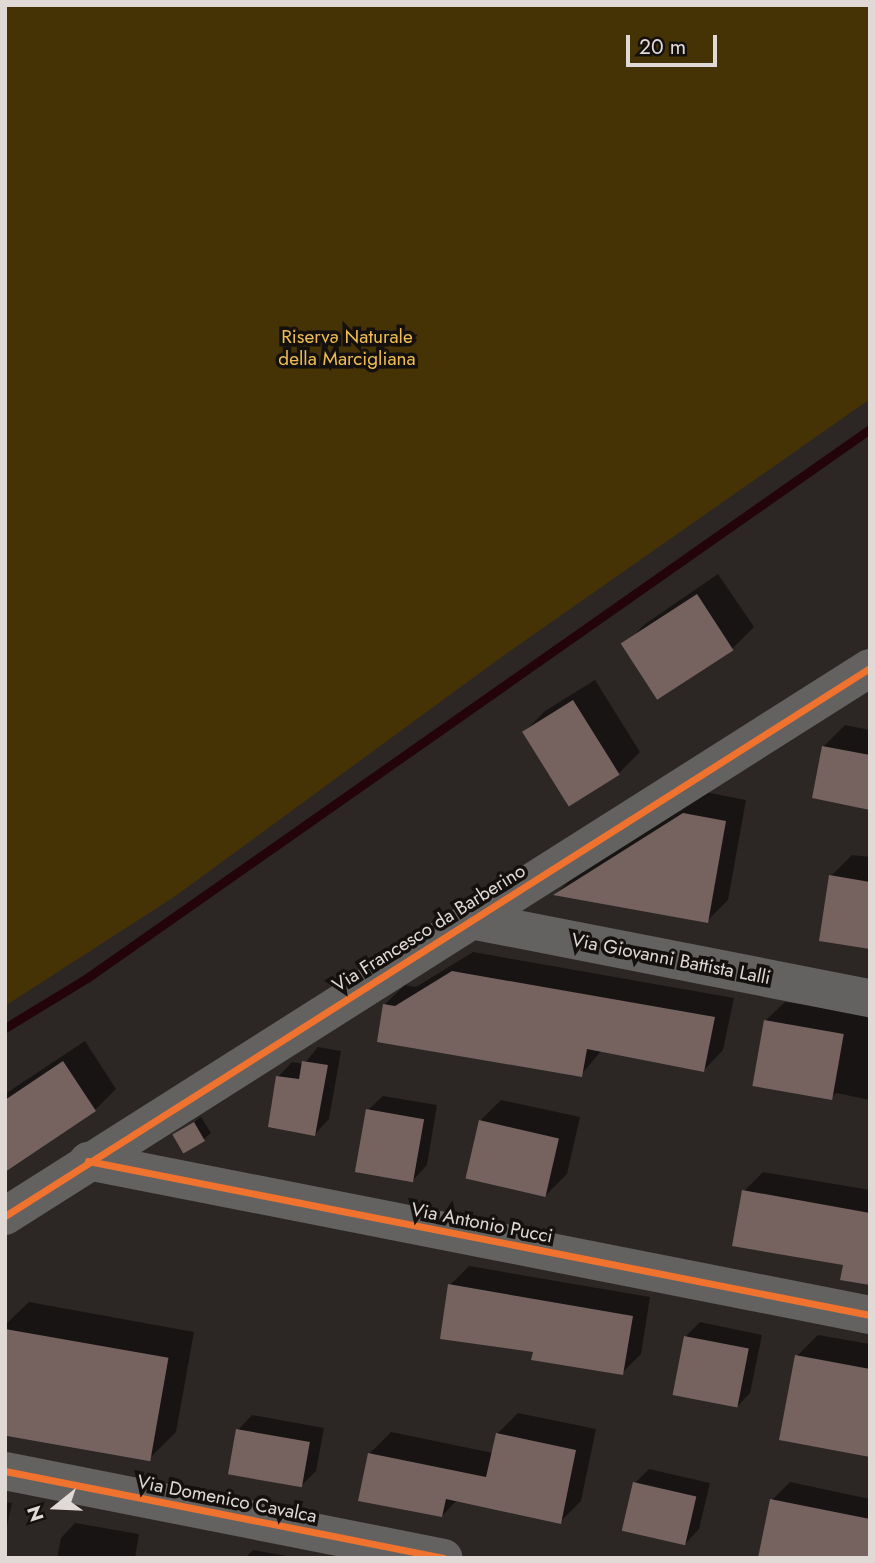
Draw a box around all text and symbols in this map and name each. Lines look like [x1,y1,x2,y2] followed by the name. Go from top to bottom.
[630,21,721,65] scale bar
[639,32,686,62] text: 20 m
[278,326,416,370] park label: Riserva Naturale della Marcigliana
[328,859,530,997] street label: Via Francesco da Barberino
[569,929,773,989] street label: Via Giovanni Battista Lalli
[409,1198,555,1248] street label: Via Antonio Pucci
[135,1470,319,1528] street label: Via Domenico Cavalca
[21,1472,91,1542] north arrow
[20,1502,51,1525] text: N

